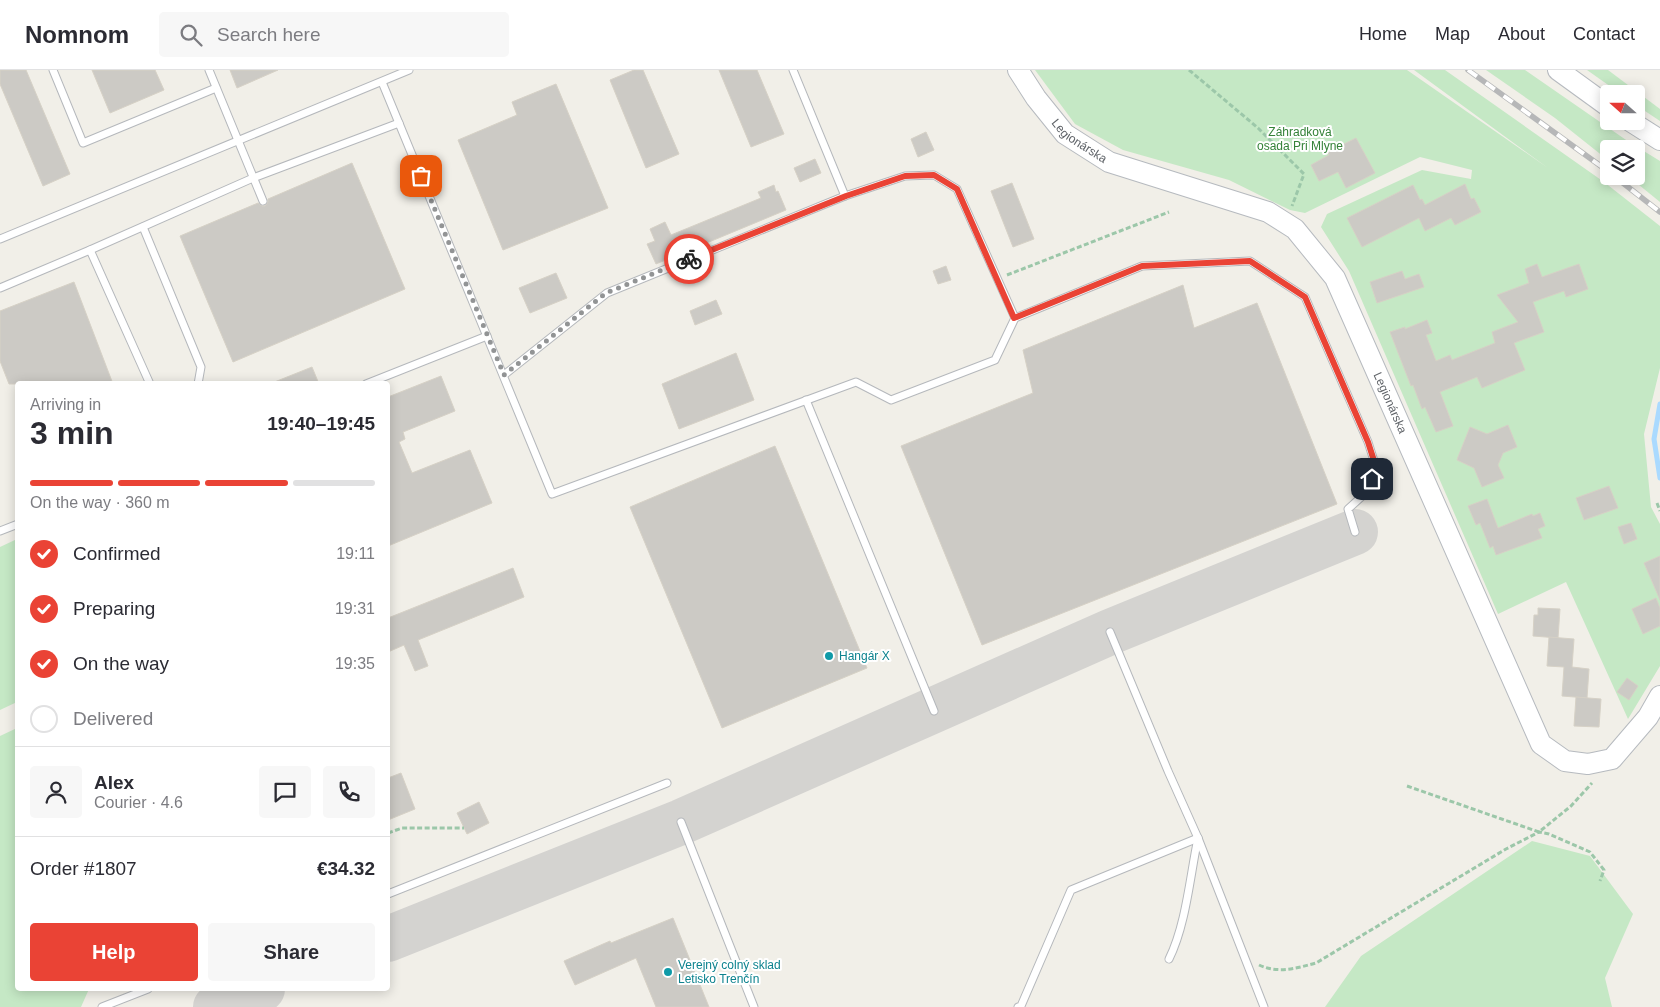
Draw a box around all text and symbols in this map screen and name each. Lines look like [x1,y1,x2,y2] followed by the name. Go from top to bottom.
[159,12,509,57] search box
[25,21,129,48] text: Nomnom
[177,21,205,49] icon: search
[217,24,321,45] text: Search here
[1359,24,1407,44] text: Home
[1435,24,1470,44] text: Map
[1498,24,1545,44] text: About
[1573,24,1635,44] text: Contact
[1600,85,1645,130] north arrow
[1600,85,1645,185] map controls
[1049,116,1110,166] street label: Legionárska
[1257,125,1343,153] park label: Záhradková osada Pri Mlyne
[1600,140,1645,185] button: layers
[400,155,442,197] pin
[407,162,435,190] icon: bag
[664,234,714,284] courier
[675,245,703,273] icon: bike
[1371,370,1410,436] street label: Legionárska
[30,396,101,413] text: Arriving in
[267,413,375,434] text: 19:40–19:45
[30,415,114,451] text: 3 min
[1351,458,1393,500] pin
[1358,465,1386,493] icon: home
[30,494,170,511] text: On the way · 360 m
[30,540,58,568] icon: check
[73,543,161,564] text: Confirmed
[336,545,375,562] text: 19:11
[30,595,58,623] icon: check
[73,598,155,619] text: Preparing
[335,600,375,617] text: 19:31
[839,649,890,663] place label: Hangár X
[30,650,58,678] icon: check
[823,650,835,662] marker: Hangár X
[73,653,169,674] text: On the way
[335,655,375,672] text: 19:35
[73,708,153,729] text: Delivered
[30,766,82,818] button: person
[259,766,311,818] button: chat
[323,766,375,818] button: phone
[94,772,134,793] text: Alex
[94,794,183,811] text: Courier · 4.6
[30,858,137,879] text: Order #1807
[317,858,375,879] text: €34.32
[30,923,198,981] button: Help
[208,923,375,981] button: Share
[678,958,781,986] place label: Verejný colný sklad Letisko Trenčín
[662,966,674,978] marker: Verejný colný sklad Letisko Trenčín

